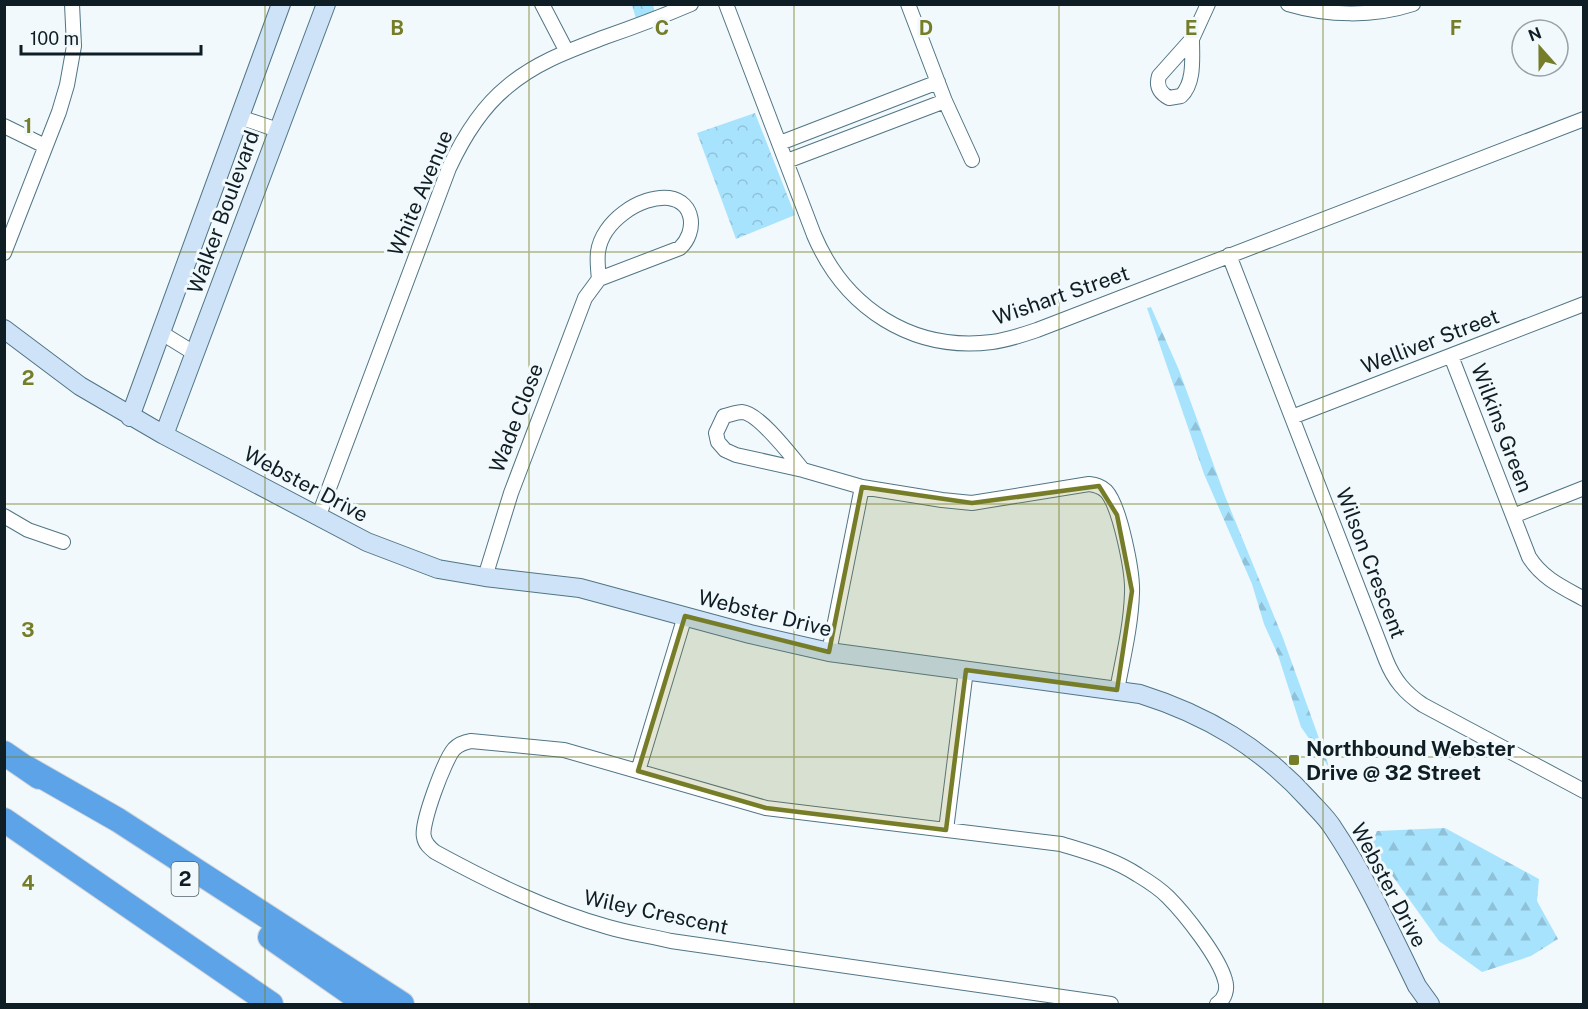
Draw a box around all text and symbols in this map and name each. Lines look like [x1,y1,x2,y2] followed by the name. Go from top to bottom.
[390,16,404,40] text: B
[655,16,669,40] text: C
[919,16,933,40] text: D
[1185,16,1197,40] text: E
[1450,16,1462,40] text: F
[21,18,201,56] scale bar
[1510,18,1570,78] north arrow
[1526,23,1544,46] text: N
[30,28,79,49] text: 100 m
[24,114,32,138] text: 1
[382,126,458,260] street label: White Avenue
[182,127,264,297] street label: Walker Boulevard
[990,260,1132,330] street label: Wishart Street
[1358,303,1502,379] street label: Welliver Street
[484,360,548,476] street label: Wade Close
[1466,360,1538,496] street label: Wilkins Green
[22,366,34,390] text: 2
[240,441,372,527] street label: Webster Drive
[1331,484,1411,642] street label: Wilson Crescent
[695,584,835,642] street label: Webster Drive
[21,618,35,642] text: 3
[1306,736,1515,785] place label: Northbound Webster Drive @ 32 Street
[1287,753,1301,767] marker: Northbound Webster Drive @ 32 Street
[1346,819,1432,951] street label: Webster Drive
[172,862,198,896] road number: 2
[21,871,35,895] text: 4
[581,884,731,940] street label: Wiley Crescent

